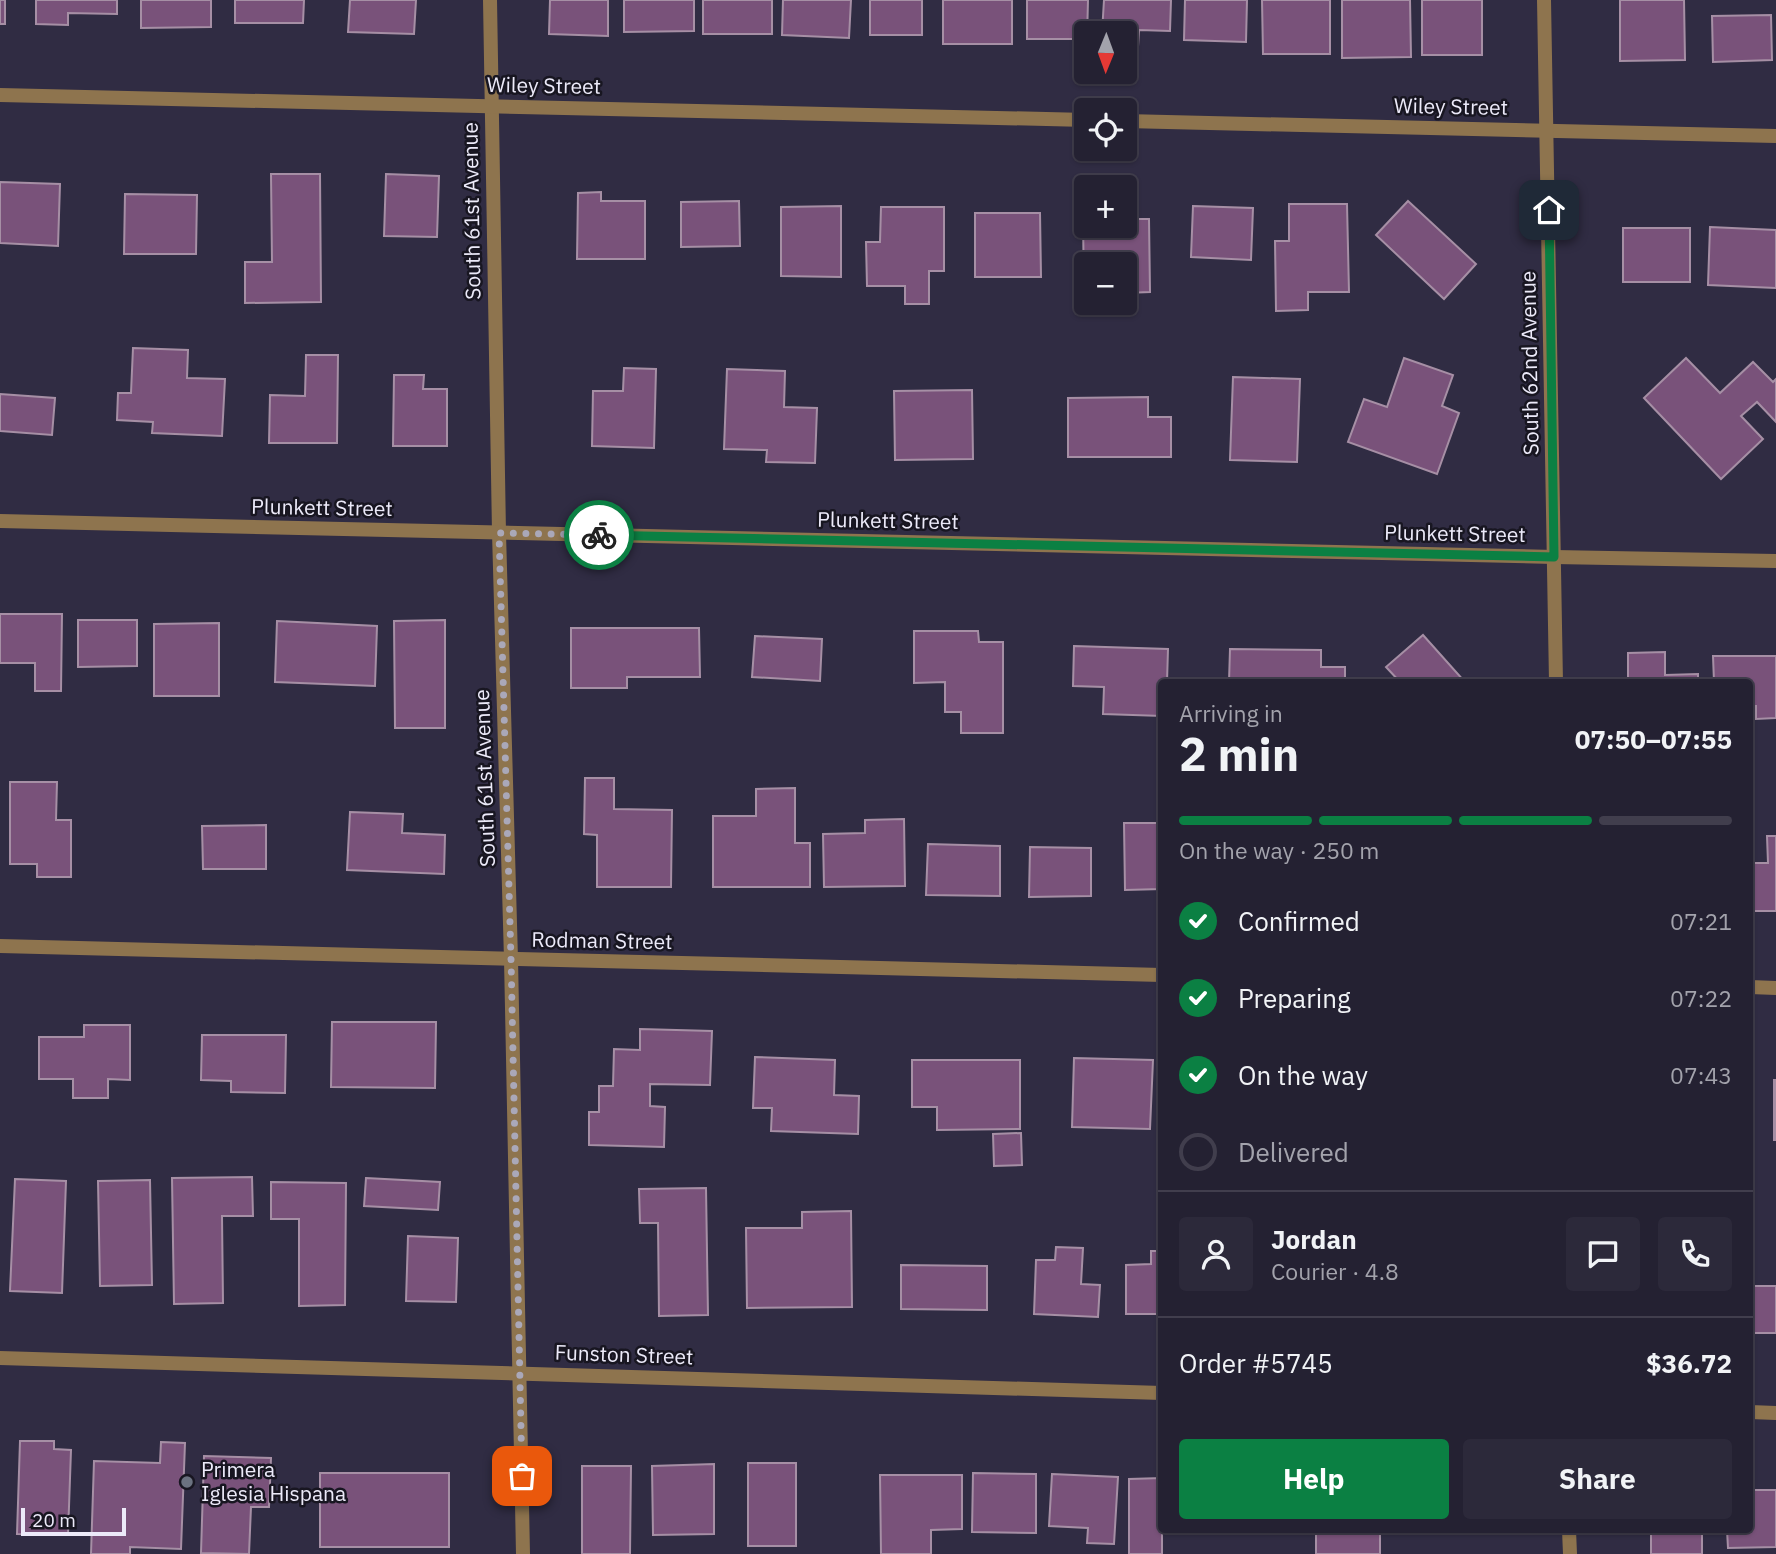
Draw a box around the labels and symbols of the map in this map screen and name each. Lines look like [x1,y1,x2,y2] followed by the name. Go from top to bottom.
[1074,21,1138,84] north arrow
[487,70,601,100] street label: Wiley Street
[1394,91,1508,121] street label: Wiley Street
[455,122,487,300] street label: South 61st Avenue
[1519,180,1579,240] pin
[1513,271,1545,456] street label: South 62nd Avenue
[251,492,393,522] street label: Plunkett Street
[564,500,634,570] courier
[817,505,959,535] street label: Plunkett Street
[1384,518,1526,548] street label: Plunkett Street
[467,689,501,867] street label: South 61st Avenue
[531,925,673,955] street label: Rodman Street
[554,1338,694,1370] street label: Funston Street
[492,1446,552,1506] pin
[201,1455,346,1507] place label: Primera Iglesia Hispana
[179,1474,195,1490] marker: Primera Iglesia Hispana
[21,1505,126,1537] scale bar

